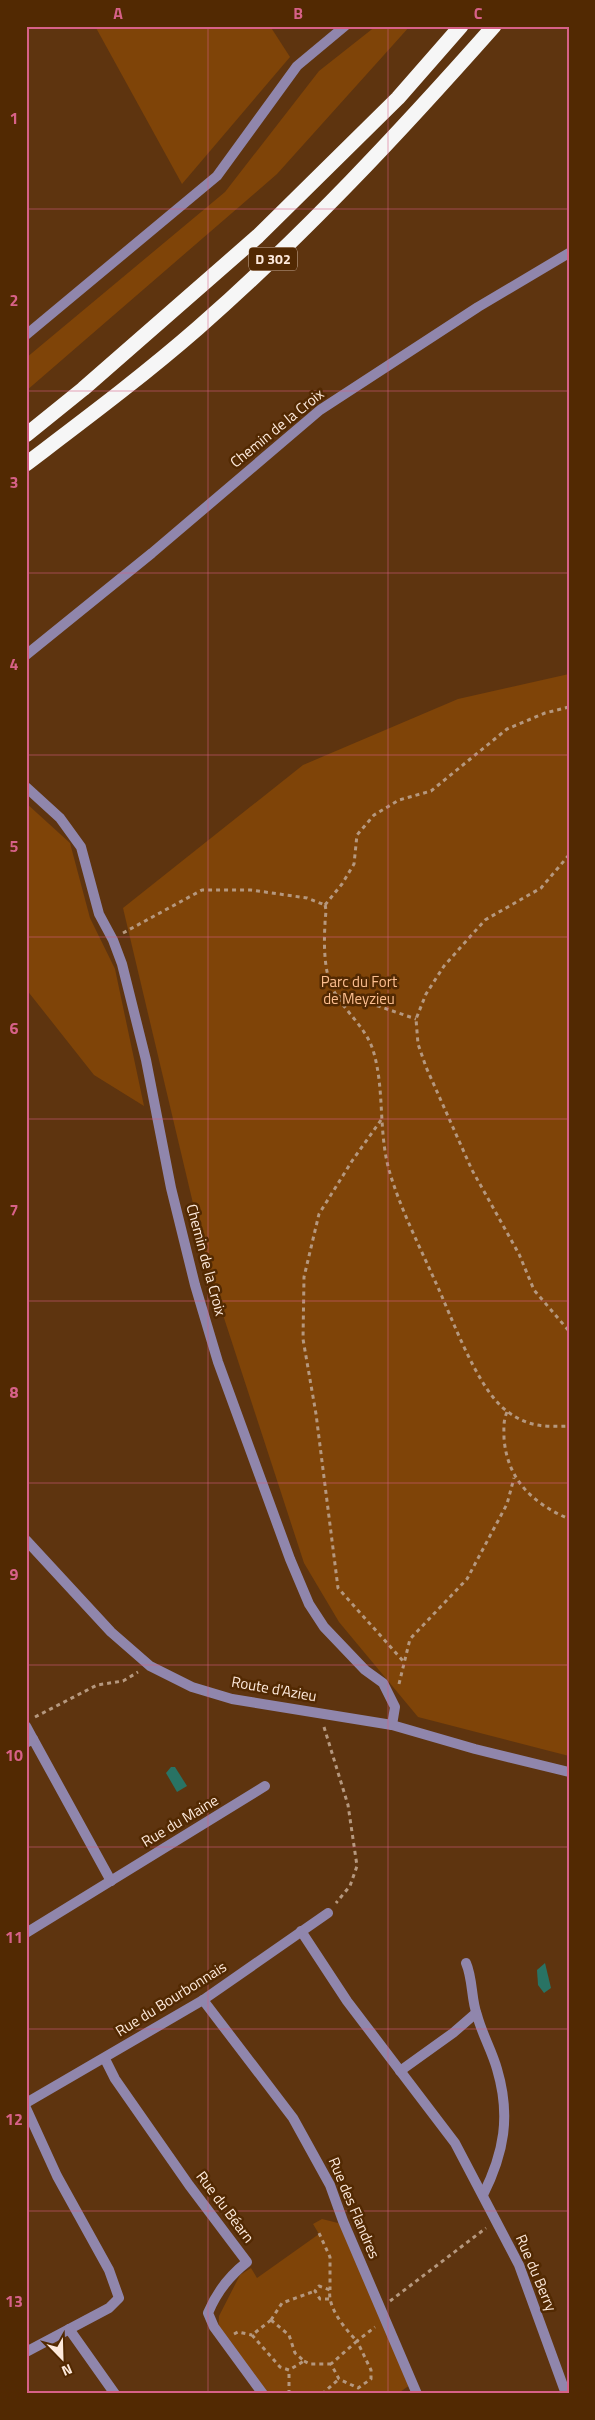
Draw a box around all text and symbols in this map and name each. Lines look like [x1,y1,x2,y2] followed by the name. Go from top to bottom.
[113,1,123,25] text: A
[293,1,303,25] text: B
[474,1,483,25] text: C
[10,106,18,130] text: 1
[249,248,297,270] road number: D 302
[10,288,18,312] text: 2
[225,382,329,473] street label: Chemin de la Croix
[10,470,18,494] text: 3
[10,652,19,676] text: 4
[10,834,19,858] text: 5
[321,970,398,1010] park label: Parc du Fort de Meyzieu
[10,1016,19,1040] text: 6
[10,1198,18,1222] text: 7
[180,1201,233,1319] street label: Chemin de la Croix
[10,1380,19,1404] text: 8
[10,1562,19,1586] text: 9
[230,1670,318,1707] street label: Route d'Azieu
[5,1743,23,1767] text: 10
[137,1788,223,1853] street label: Rue du Maine
[5,1925,23,1949] text: 11
[111,1955,231,2042] street label: Rue du Bourbonnais
[5,2107,23,2131] text: 12
[323,2153,386,2262] street label: Rue des Flandres
[191,2166,260,2247] street label: Rue du Béarn
[510,2231,563,2315] street label: Rue du Berry
[5,2289,23,2313] text: 13
[38,2332,88,2382] north arrow
[59,2359,76,2382] text: N

